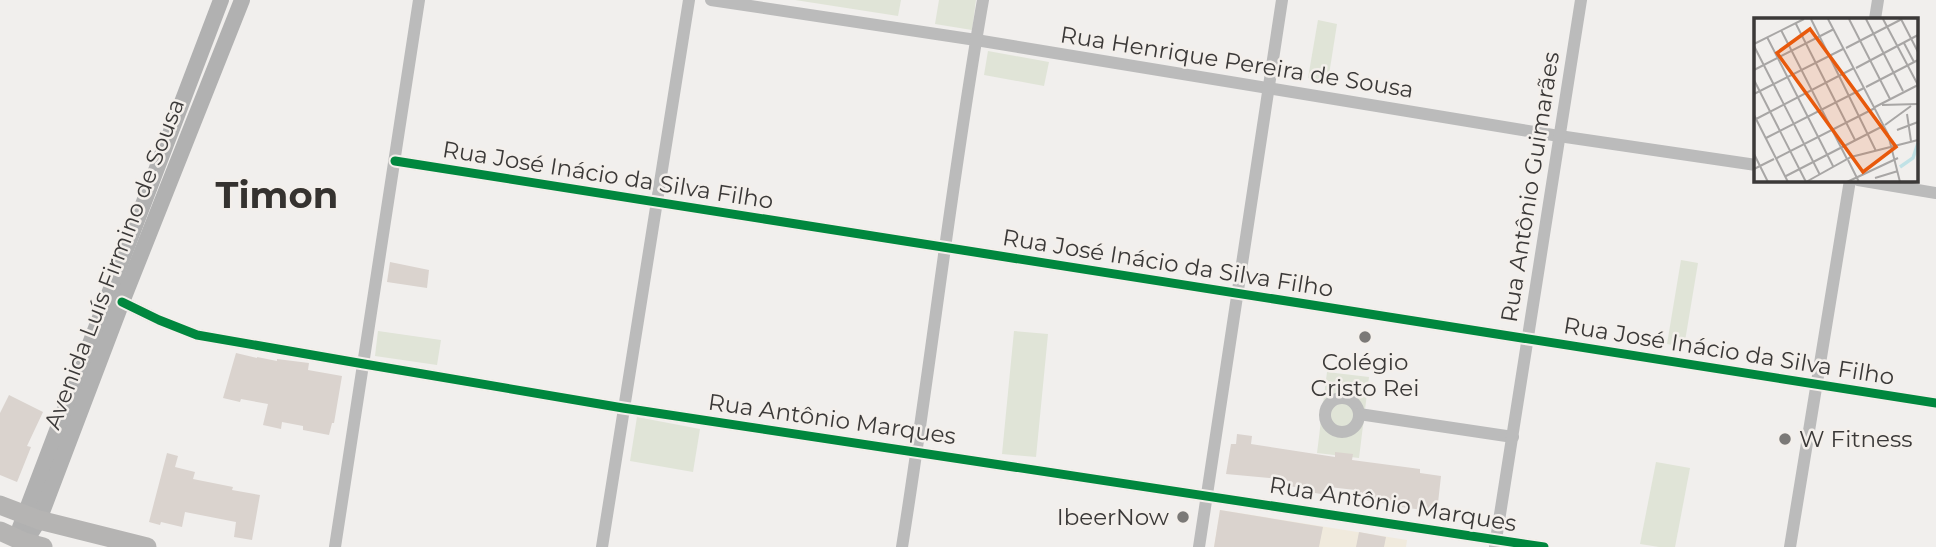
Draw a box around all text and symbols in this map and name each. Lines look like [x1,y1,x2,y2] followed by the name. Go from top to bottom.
[1754,18,1918,182] inset map
[1058,20,1416,104] street label: Rua Henrique Pereira de Sousa
[1495,50,1565,324] street label: Rua Antônio Guimarães
[38,95,190,433] street label: Avenida Luís Firmino de Sousa
[441,135,775,215] street label: Rua José Inácio da Silva Filho
[216,172,338,217] district label: Timon
[1001,223,1335,303] street label: Rua José Inácio da Silva Filho
[1562,311,1896,391] street label: Rua José Inácio da Silva Filho
[1357,329,1373,345] marker: Colégio Cristo Rei
[1311,348,1419,402] place label: Colégio Cristo Rei
[706,388,958,450] street label: Rua Antônio Marques
[1799,425,1912,453] place label: W Fitness
[1777,431,1793,447] marker: W Fitness
[1267,471,1519,537] street label: Rua Antônio Marques
[1057,503,1170,531] place label: IbeerNow
[1175,509,1191,525] marker: IbeerNow

